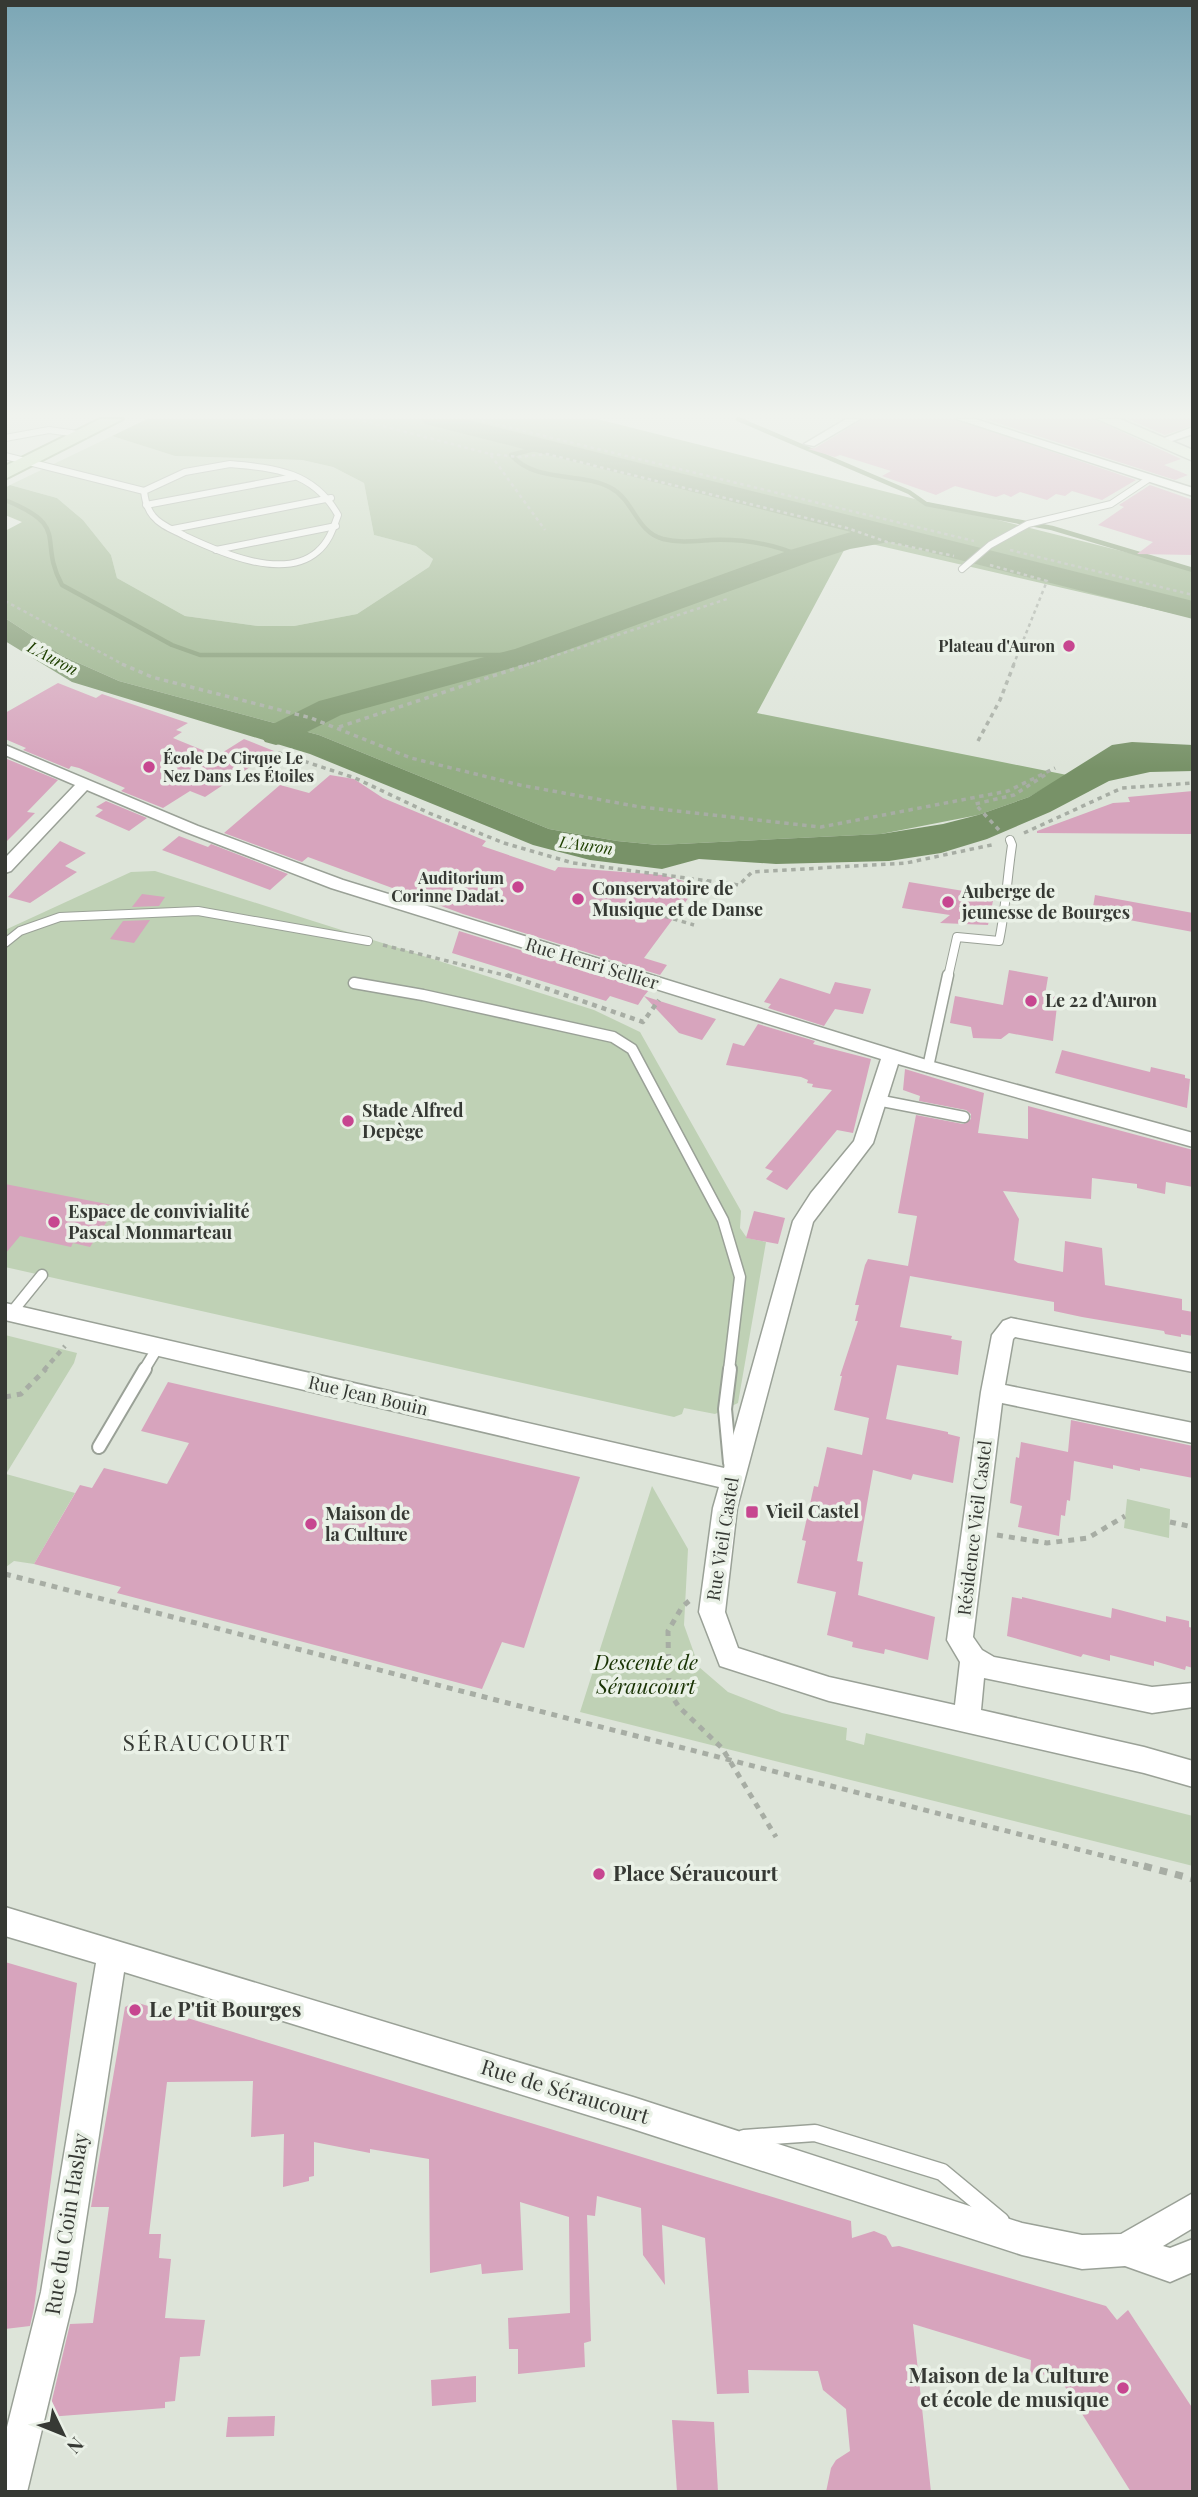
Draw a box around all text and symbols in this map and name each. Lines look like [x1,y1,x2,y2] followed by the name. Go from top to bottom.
[24,635,82,680] water label: L'Auron
[938,635,1055,656] place label: Plateau d'Auron
[1061,638,1077,654] marker: Plateau d'Auron
[163,747,314,786] place label: École De Cirque Le Nez Dans Les Étoiles
[141,759,157,775] marker: École De Cirque Le Nez Dans Les Étoiles
[557,830,614,859] water label: L'Auron
[391,867,505,906] place label: Auditorium Corinne Dadat.
[592,876,763,921] place label: Conservatoire de Musique et de Danse
[510,879,526,895] marker: Auditorium Corinne Dadat.
[961,879,1130,924] place label: Auberge de jeunesse de Bourges
[570,891,586,907] marker: Conservatoire de Musique et de Danse
[940,894,956,910] marker: Auberge de jeunesse de Bourges
[523,931,662,995] street label: Rue Henri Sellier
[1045,988,1157,1012] place label: Le 22 d'Auron
[1023,993,1039,1009] marker: Le 22 d'Auron
[362,1098,464,1143] place label: Stade Alfred Depège
[340,1113,356,1129] marker: Stade Alfred Depège
[68,1199,250,1244] place label: Espace de convivialité Pascal Monmarteau
[46,1214,62,1230] marker: Espace de convivialité Pascal Monmarteau
[306,1370,431,1421] street label: Rue Jean Bouin
[951,1439,997,1617] street label: Résidence Vieil Castel
[700,1475,744,1603] street label: Rue Vieil Castel
[765,1499,859,1523] place label: Vieil Castel
[325,1501,410,1546] place label: Maison de la Culture
[744,1504,760,1520] marker: Vieil Castel
[303,1516,319,1532] marker: Maison de la Culture
[593,1647,698,1699] park label: Descente de Séraucourt
[123,1726,291,1757] district label: SÉRAUCOURT
[613,1858,778,1886] place label: Place Séraucourt
[591,1866,607,1882] marker: Place Séraucourt
[149,1994,301,2022] place label: Le P'tit Bourges
[127,2002,143,2018] marker: Le P'tit Bourges
[478,2051,654,2129] street label: Rue de Séraucourt
[37,2130,93,2317] street label: Rue du Coin Haslay
[909,2360,1109,2412] place label: Maison de la Culture et école de musique
[1115,2380,1131,2396] marker: Maison de la Culture et école de musique
[28,2399,98,2469] north arrow
[62,2432,90,2460] text: N

